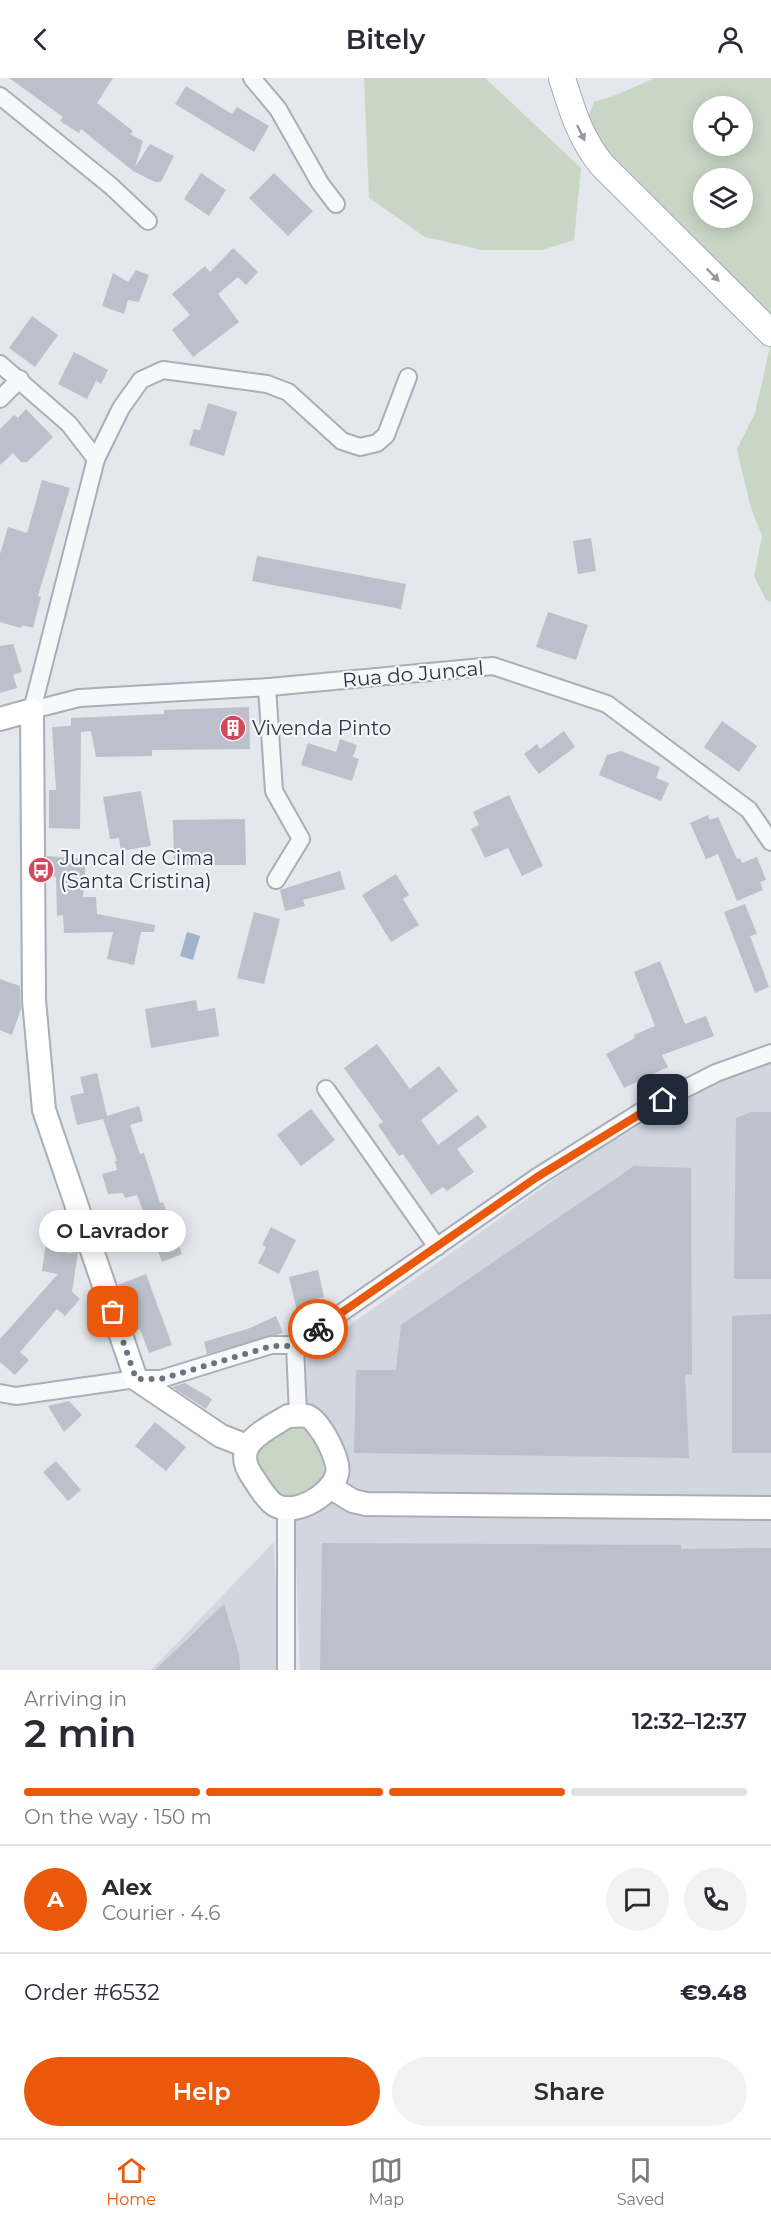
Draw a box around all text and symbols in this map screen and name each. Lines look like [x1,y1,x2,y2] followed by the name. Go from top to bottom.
[24,23,57,56] icon: back
[346,23,425,56] text: Bitely
[714,23,747,56] icon: person
[693,96,753,228] map controls
[693,96,753,156] button: locate
[576,125,585,142] one-way arrow
[693,168,753,228] button: layers
[706,268,720,282] one-way arrow
[341,656,485,692] street label: Rua do Juncal
[218,713,248,743] building icon: Vivenda Pinto
[252,716,391,740] place label: Vivenda Pinto
[59,846,214,893] place label: Juncal de Cima (Santa Cristina)
[26,855,56,885] bus stop icon: Juncal de Cima (Santa Cristina)
[637,1074,688,1125] pin
[646,1083,679,1116] icon: home
[39,1210,186,1252] callout: O Lavrador
[56,1219,169,1243] text: O Lavrador
[87,1286,138,1337] pin
[96,1295,129,1328] icon: bag
[288,1299,348,1359] courier
[302,1313,335,1346] icon: bike
[24,1687,127,1711] text: Arriving in
[632,1708,747,1735] text: 12:32–12:37
[24,1709,137,1757] text: 2 min
[24,1805,212,1829] text: On the way · 150 m
[606,1868,669,1931] button: chat
[684,1868,747,1931] button: phone
[102,1874,152,1901] text: Alex
[47,1886,64,1913] text: A
[102,1901,220,1925] text: Courier · 4.6
[24,1979,160,2006] text: Order #6532
[680,1979,747,2006] text: €9.48
[24,2057,380,2126] button: Help
[392,2057,747,2126] button: Share
[106,2154,156,2209] tab: Home
[369,2154,404,2209] tab: Map
[617,2154,665,2209] tab: Saved

